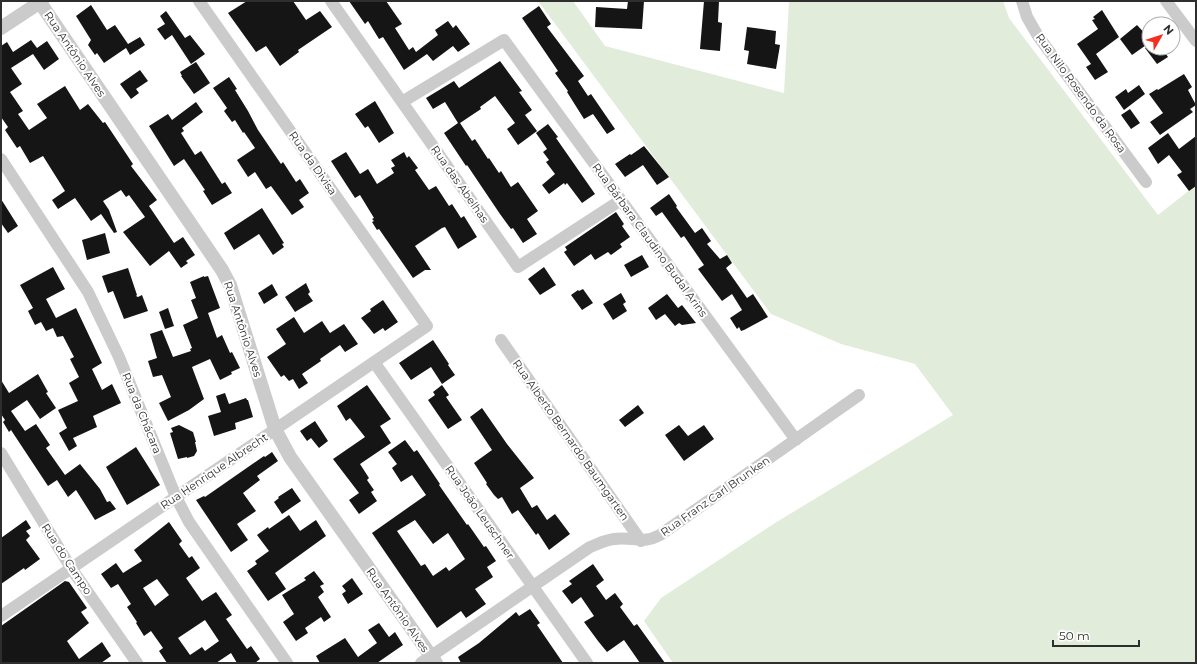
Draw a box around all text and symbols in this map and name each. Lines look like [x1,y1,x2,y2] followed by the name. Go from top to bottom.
[41,9,109,100] street label: Rua Antônio Alves
[1141,16,1181,56] north arrow
[1161,22,1177,38] text: N
[1033,30,1129,156] street label: Rua Nilo Rosendo da Rosa
[286,129,340,197] street label: Rua da Divisa
[428,143,492,226] street label: Rua das Abelhas
[589,160,711,320] street label: Rua Bárbara Claudino Budal Arins
[221,279,265,379] street label: Rua Antônio Alves
[510,357,632,523] street label: Rua Alberto Bernardo Baumgarten
[119,370,165,456] street label: Rua da Chácara
[158,429,271,512] street label: Rua Henrique Albrecht
[658,453,772,539] street label: Rua Franz Carl Brunken
[442,462,518,562] street label: Rua João Leuschner
[39,521,95,597] street label: Rua do Campo
[364,565,433,655] street label: Rua Antônio Alves
[1053,622,1139,648] scale bar
[1059,628,1090,643] text: 50 m

